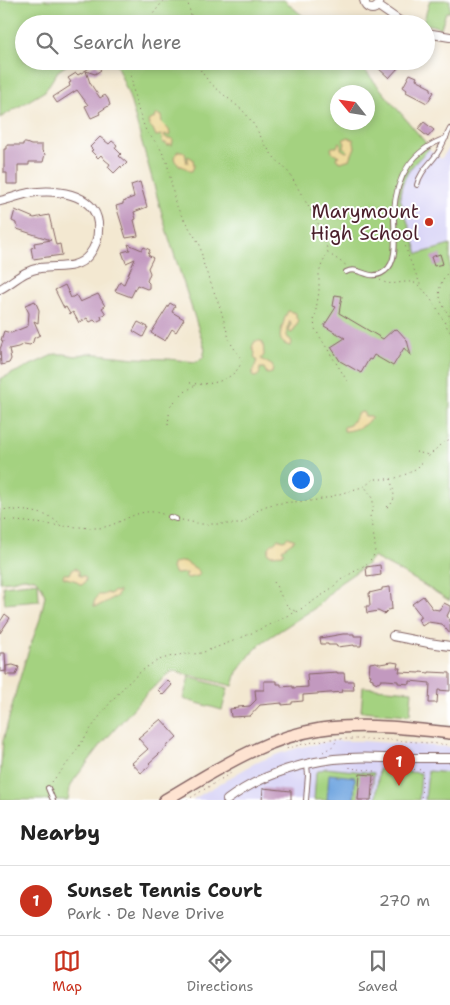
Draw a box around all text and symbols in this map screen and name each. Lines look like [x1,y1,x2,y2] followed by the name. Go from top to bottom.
[15,15,435,70] search box
[33,29,61,57] icon: search
[73,30,182,55] text: Search here
[330,85,375,130] north arrow
[310,199,419,246] place label: Marymount High School
[423,216,435,228] marker: Marymount High School
[288,467,314,493] your location
[383,745,415,786] pin: 1
[20,819,100,847] text: Nearby
[67,878,262,903] text: Sunset Tennis Court
[32,890,40,911] text: 1
[379,890,430,911] text: 270 m
[67,903,225,924] text: Park · De Neve Drive
[52,947,82,995] tab: Map
[187,947,254,995] tab: Directions
[358,947,398,995] tab: Saved

